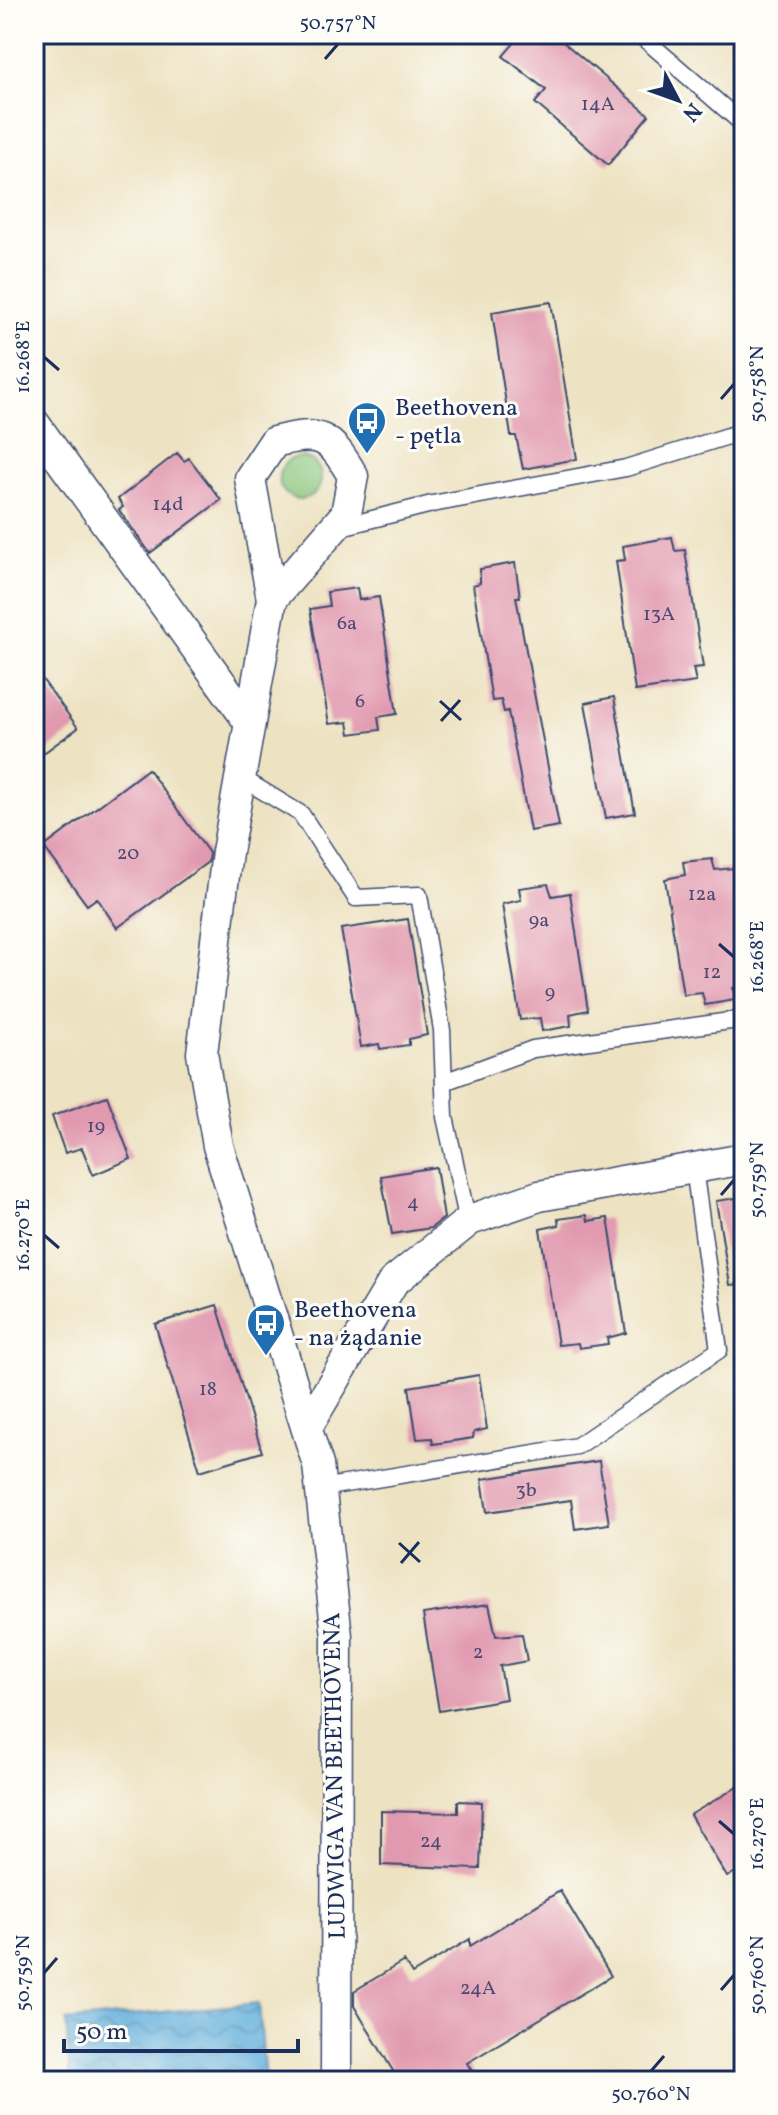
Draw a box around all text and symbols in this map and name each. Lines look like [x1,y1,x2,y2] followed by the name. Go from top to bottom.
[300,10,377,38] text: 50.757°N
[638,60,718,140] north arrow
[581,91,615,119] house number: 14A
[674,95,708,128] text: N
[10,320,38,394] text: 16.268°E
[744,345,772,423] text: 50.758°N
[395,392,518,454] place label: Beethovena - pętla
[346,400,388,455] bus stop icon: Beethovena - pętla
[153,491,183,519] house number: 14d
[643,601,675,629] house number: 13A
[337,610,357,638] house number: 6a
[355,688,365,716] house number: 6
[117,840,139,868] house number: 20
[688,881,716,909] house number: 12a
[529,907,549,935] house number: 9a
[744,920,772,994] text: 16.268°E
[703,959,721,987] house number: 12
[545,979,555,1007] house number: 9
[87,1113,105,1141] house number: 19
[744,1141,772,1218] text: 50.759°N
[407,1189,419,1217] house number: 4
[10,1199,38,1271] text: 16.270°E
[294,1294,422,1356] place label: Beethovena - na żądanie
[245,1302,287,1357] bus stop icon: Beethovena - na żądanie
[199,1376,217,1404] house number: 18
[515,1477,537,1505] house number: 3b
[316,1612,356,1940] street label: LUDWIGA VAN BEETHOVENA
[473,1639,483,1667] house number: 2
[744,1798,772,1870] text: 16.270°E
[420,1828,442,1856] house number: 24
[10,1934,38,2011] text: 50.759°N
[744,1935,772,2015] text: 50.760°N
[460,1975,496,2003] house number: 24A
[64,2003,298,2053] scale bar
[76,2016,128,2050] text: 50 m
[611,2081,691,2109] text: 50.760°N

